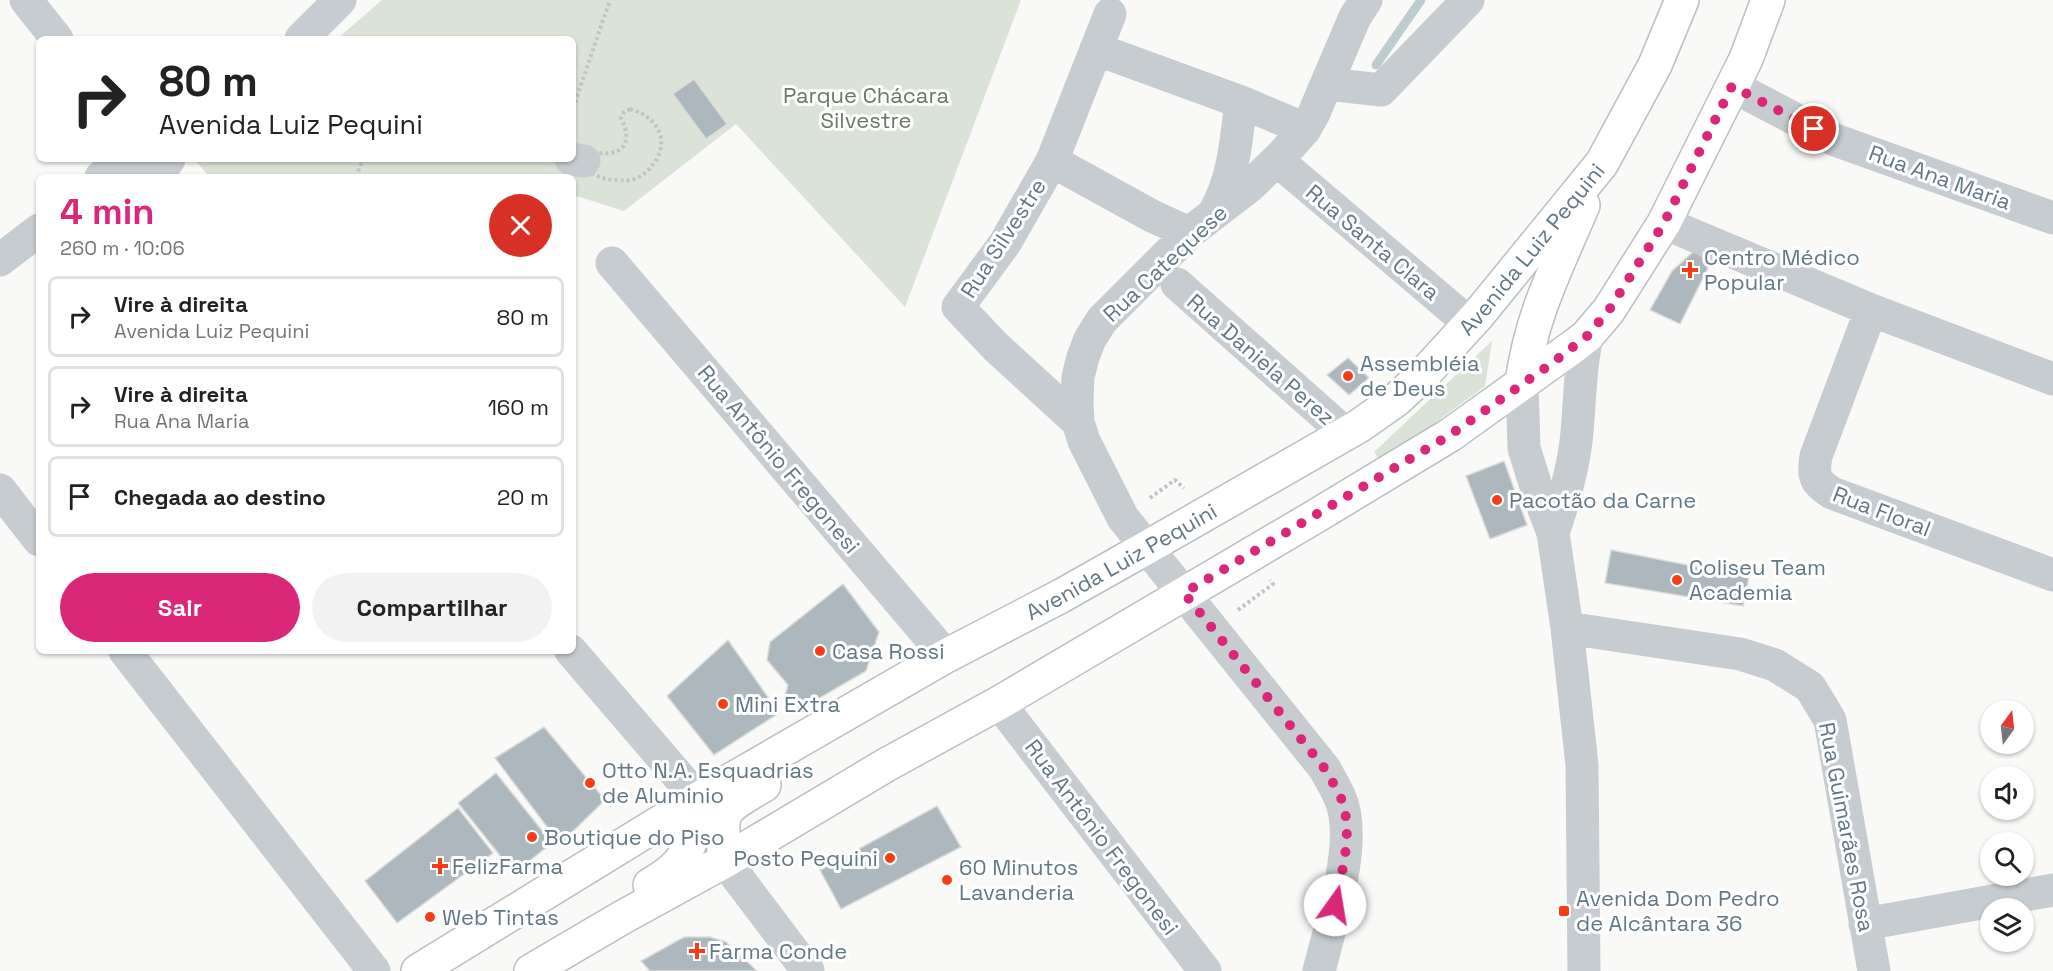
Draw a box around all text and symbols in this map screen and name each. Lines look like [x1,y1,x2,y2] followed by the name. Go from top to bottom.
[159,55,258,108] text: 80 m
[60,60,138,138] icon: right
[783,81,949,134] park label: Parque Chácara Silvestre
[1788,103,1839,154] pin
[159,107,423,142] text: Avenida Luiz Pequini
[1797,112,1830,145] icon: arrive
[1865,138,2015,216] street label: Rua Ana Maria
[1452,157,1610,341] street label: Avenida Luiz Pequini
[954,173,1052,303] street label: Rua Silvestre
[1300,178,1446,306] street label: Rua Santa Clara
[60,189,155,235] text: 4 min
[489,194,552,257] button: close
[1097,198,1233,328] street label: Rua Catequese
[60,235,185,261] text: 260 m · 10:06
[1704,243,1860,296] place label: Centro Médico Popular
[1681,261,1699,279] marker: Centro Médico Popular
[1181,287,1341,431] street label: Rua Daniela Perez
[114,290,248,318] text: Vire à direita
[63,300,96,333] icon: right
[497,303,549,331] text: 80 m
[114,318,309,344] text: Avenida Luiz Pequini
[1360,349,1480,402] place label: Assembléia de Deus
[692,359,866,559] street label: Rua Antônio Fregonesi
[1341,369,1355,383] marker: Assembléia de Deus
[114,380,248,408] text: Vire à direita
[63,390,96,423] icon: right
[488,393,549,421] text: 160 m
[114,408,249,434] text: Rua Ana Maria
[63,480,96,513] icon: arrive
[1829,480,1935,542] street label: Rua Floral
[114,483,326,511] text: Chegada ao destino
[497,483,549,511] text: 20 m
[1509,486,1696,514] place label: Pacotão da Carne
[1490,493,1504,507] marker: Pacotão da Carne
[1021,496,1222,626] street label: Avenida Luiz Pequini
[1689,553,1826,606] place label: Coliseu Team Academia
[60,573,300,642] button: Sair
[312,573,552,642] button: Compartilhar
[1670,573,1684,587] marker: Coliseu Team Academia
[832,637,945,665] place label: Casa Rossi
[813,644,827,658] marker: Casa Rossi
[735,690,840,718] place label: Mini Extra
[716,697,730,711] marker: Mini Extra
[1980,700,2034,754] north arrow
[1980,700,2034,952] map controls
[1813,720,1881,934] street label: Rua Guimarães Rosa
[1019,734,1185,940] street label: Rua Antônio Fregonesi
[602,756,814,809] place label: Otto N.A. Esquadrias de Aluminio
[1980,766,2034,820] button: sound
[583,776,597,790] marker: Otto N.A. Esquadrias de Aluminio
[544,823,725,851] place label: Boutique do Piso
[525,830,539,844] marker: Boutique do Piso
[1980,832,2034,886] button: search
[733,844,878,872] place label: Posto Pequini
[883,851,897,865] marker: Posto Pequini
[452,852,564,880] place label: FelizFarma
[959,853,1078,906] place label: 60 Minutos Lavanderia
[433,859,447,873] marker: FelizFarma
[940,873,954,887] marker: 60 Minutos Lavanderia
[1303,873,1367,937] position arrow
[1576,884,1780,937] place label: Avenida Dom Pedro de Alcântara 36
[1980,898,2034,952] button: layers
[442,903,559,931] place label: Web Tintas
[1557,904,1571,918] marker: Avenida Dom Pedro de Alcântara 36
[423,910,437,924] marker: Web Tintas
[709,937,847,965] place label: Farma Conde
[690,944,704,958] marker: Farma Conde

